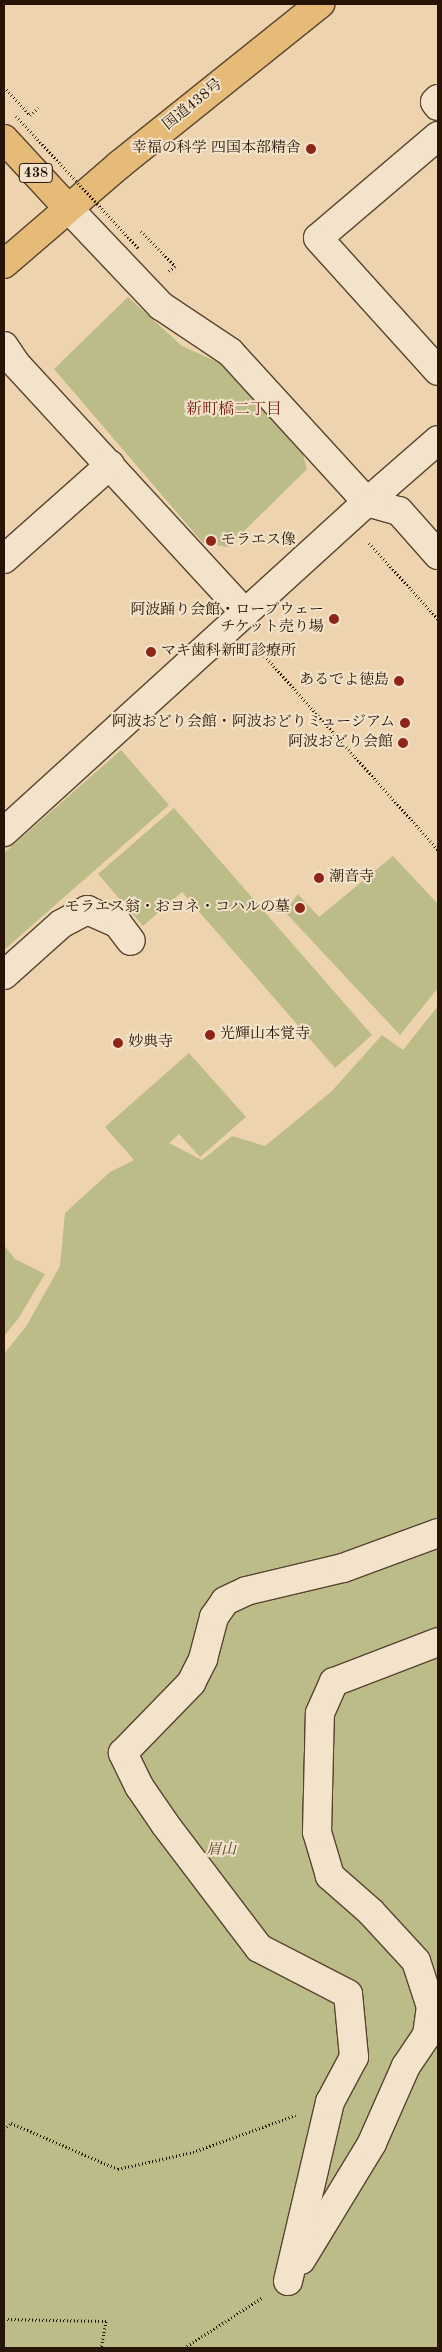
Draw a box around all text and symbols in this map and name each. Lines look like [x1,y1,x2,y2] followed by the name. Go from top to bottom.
[160,76,226,134] street label: 国道438号
[132,140,301,158] place label: 幸福の科学 四国本部精舎
[305,143,317,155] marker: 幸福の科学 四国本部精舎
[18,162,54,184] road number: 438
[186,400,282,420] district label: 新町橋二丁目
[221,532,296,550] place label: モラエス像
[205,535,217,547] marker: モラエス像
[129,601,324,636] place label: 阿波踊り会館・ロープウェー チケット売り場
[328,613,340,625] marker: 阿波踊り会館・ロープウェー チケット売り場
[161,643,296,661] place label: マキ歯科新町診療所
[145,646,157,658] marker: マキ歯科新町診療所
[299,672,389,690] place label: あるでよ徳島
[393,675,405,687] marker: あるでよ徳島
[110,714,395,732] place label: 阿波おどり会館・阿波おどりミュージアム
[399,717,411,729] marker: 阿波おどり会館・阿波おどりミュージアム
[288,734,393,752] place label: 阿波おどり会館
[397,737,409,749] marker: 阿波おどり会館
[329,869,374,887] place label: 潮音寺
[313,872,325,884] marker: 潮音寺
[65,899,290,917] place label: モラエス翁・おヨネ・コハルの墓
[294,902,306,914] marker: モラエス翁・おヨネ・コハルの墓
[220,1026,310,1044] place label: 光輝山本覚寺
[204,1029,216,1041] marker: 光輝山本覚寺
[128,1034,173,1052] place label: 妙典寺
[112,1037,124,1049] marker: 妙典寺
[206,1842,236,1860] park label: 眉山

